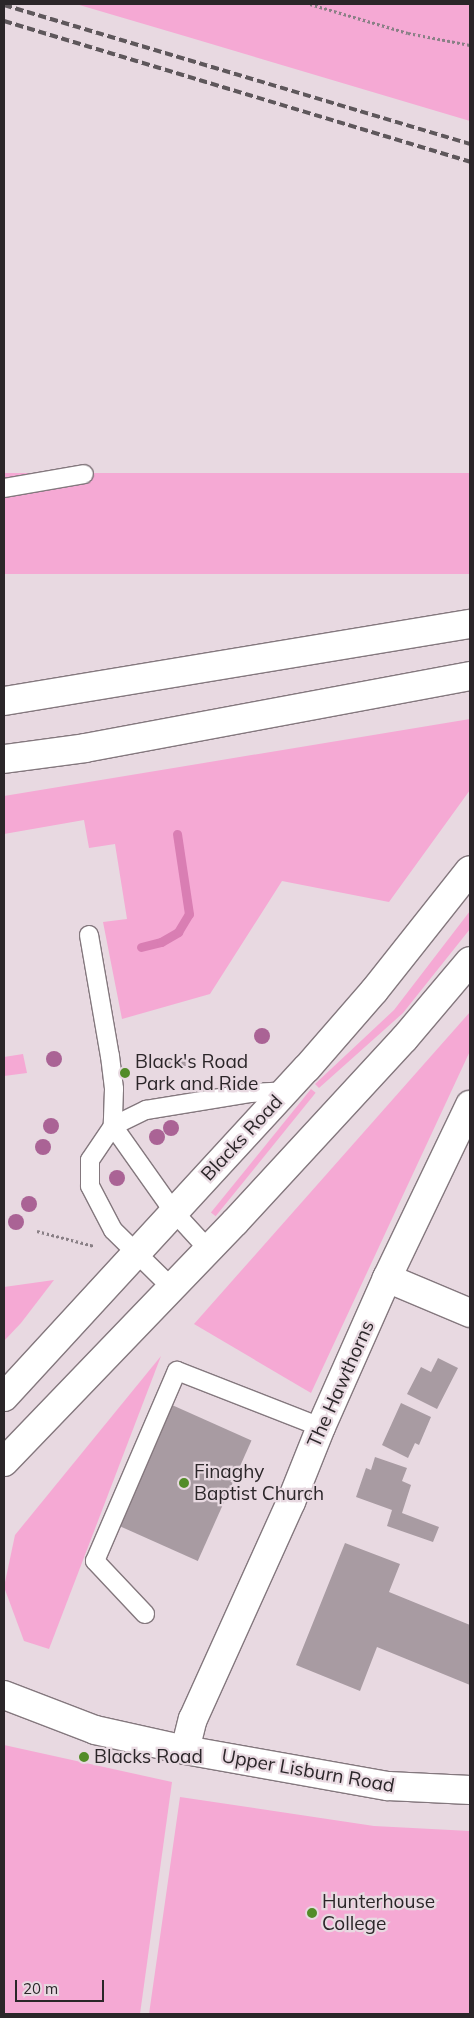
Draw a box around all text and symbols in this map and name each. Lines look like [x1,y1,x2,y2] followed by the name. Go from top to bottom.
[135,1051,258,1095] place label: Black's Road Park and Ride
[119,1067,131,1079] marker: Black's Road Park and Ride
[197,1090,287,1186] street label: Blacks Road
[303,1317,379,1451] street label: The Hawthorns
[194,1461,324,1505] place label: Finaghy Baptist Church
[178,1477,190,1489] marker: Finaghy Baptist Church
[220,1745,396,1797] street label: Upper Lisburn Road
[94,1746,203,1768] place label: Blacks Road
[78,1751,90,1763] marker: Blacks Road
[322,1891,435,1935] place label: Hunterhouse College
[306,1907,318,1919] marker: Hunterhouse College
[18,1970,106,2002] scale bar
[23,1979,58,1998] text: 20 m

